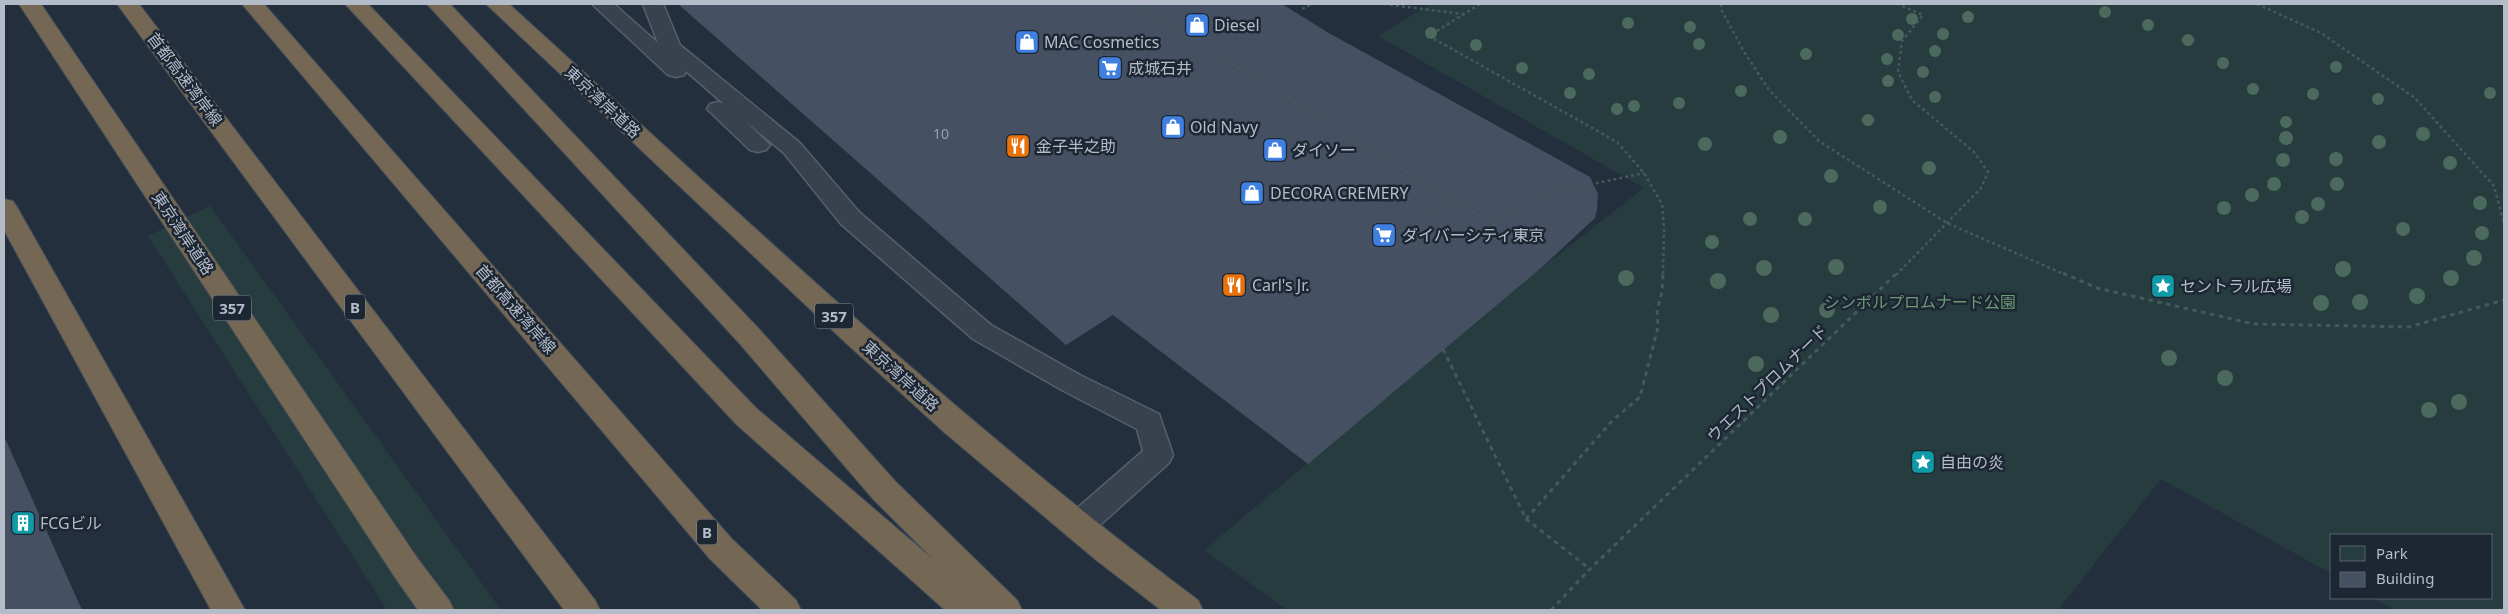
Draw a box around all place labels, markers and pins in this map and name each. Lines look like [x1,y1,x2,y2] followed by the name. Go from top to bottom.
[1184,12,1210,38] shop icon: Diesel
[1214,14,1260,36] place label: Diesel
[1014,29,1040,55] shop icon: MAC Cosmetics
[1044,31,1159,53] place label: MAC Cosmetics
[1097,55,1123,81] supermarket icon: 成城石井
[1128,57,1192,79] place label: 成城石井
[1160,114,1186,140] shop icon: Old Navy
[1190,116,1259,138] place label: Old Navy
[1005,133,1031,159] restaurant icon: 金子半之助
[1036,135,1116,157] place label: 金子半之助
[1262,137,1288,163] shop icon: ダイソー
[1292,139,1356,161] place label: ダイソー
[1239,180,1265,206] shop icon: DECORA CREMERY
[1270,182,1410,204] place label: DECORA CREMERY
[1371,222,1397,248] supermarket icon: ダイバーシティ東京
[1402,224,1544,246] place label: ダイバーシティ東京
[1221,272,1247,298] restaurant icon: Carl's Jr.
[2150,273,2176,299] place icon: セントラル広場
[1252,274,1309,296] place label: Carl's Jr.
[2180,275,2292,297] place label: セントラル広場
[1910,449,1936,475] place icon: 自由の炎
[1940,451,2004,473] place label: 自由の炎
[10,510,36,536] building icon: FCGビル
[40,512,102,534] place label: FCGビル

